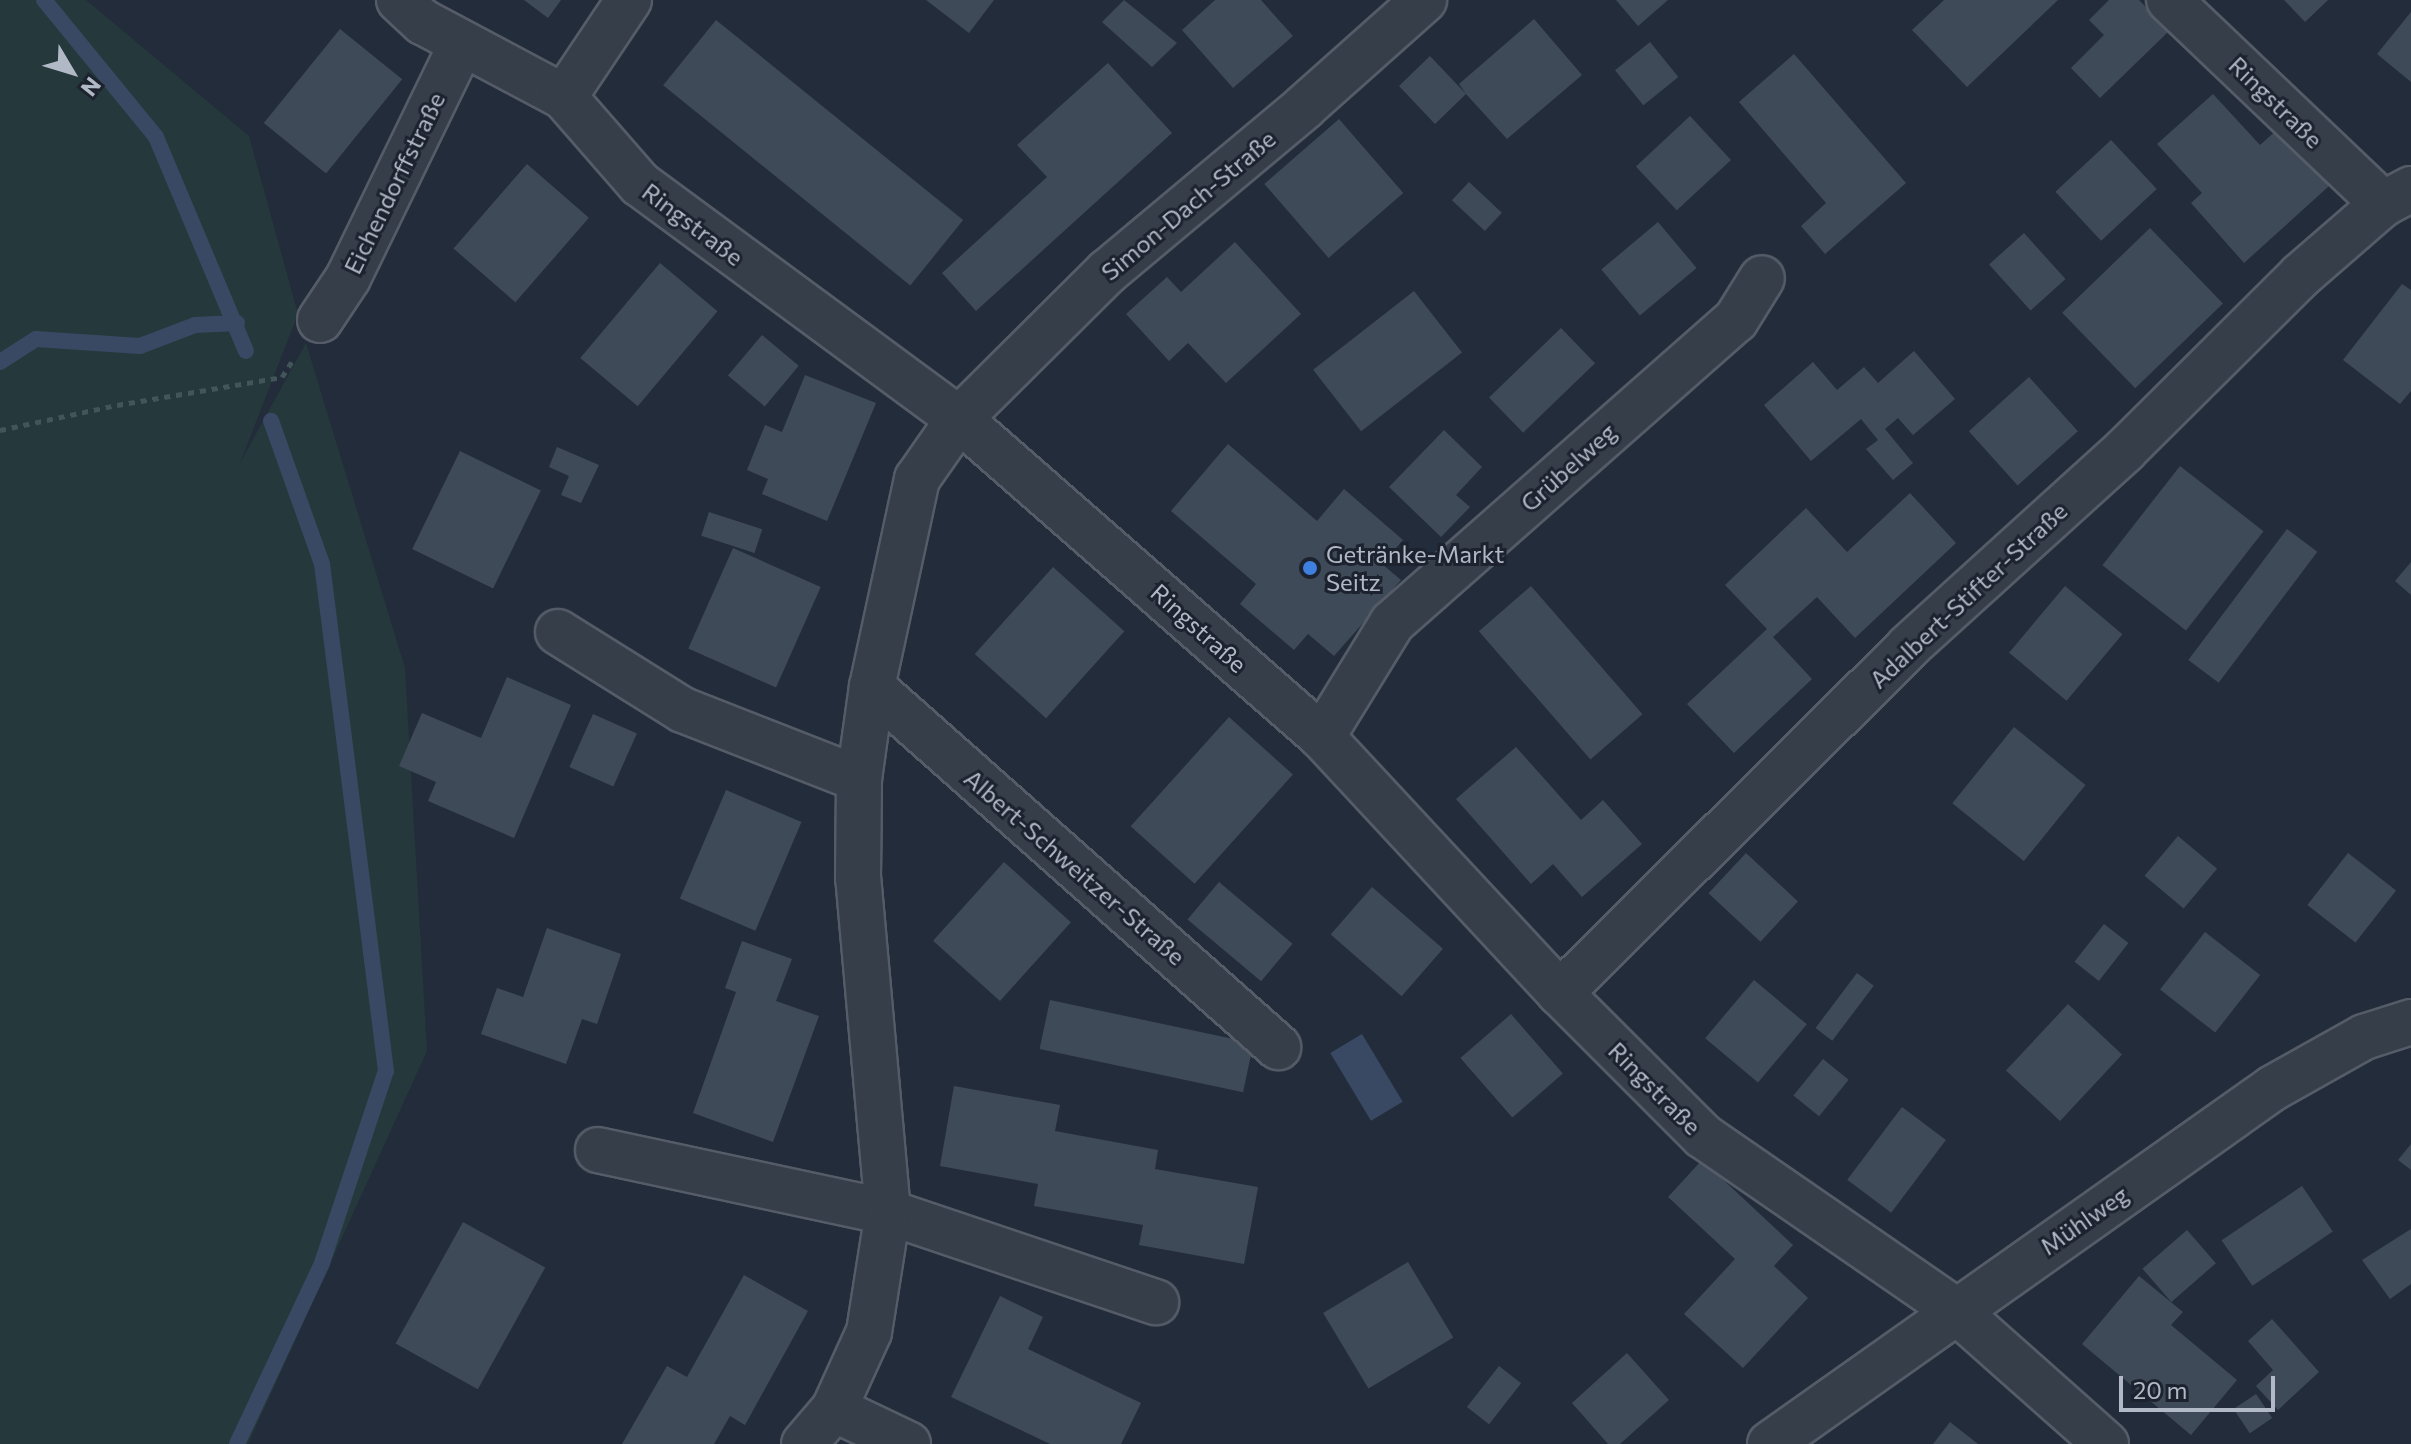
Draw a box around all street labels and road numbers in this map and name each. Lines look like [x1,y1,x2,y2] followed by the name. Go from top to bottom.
[2223,50,2329,154] street label: Ringstraße
[338,88,450,278] street label: Eichendorffstraße
[1095,124,1281,286] street label: Simon-Dach-Straße
[637,177,749,271] street label: Ringstraße
[1515,417,1621,517] street label: Grübelweg
[1863,496,2073,694] street label: Adalbert-Stifter-Straße
[1145,578,1253,678] street label: Ringstraße
[959,763,1191,971] street label: Albert-Schweitzer-Straße
[1603,1036,1707,1140] street label: Ringstraße
[2035,1179,2133,1261] street label: Mühlweg

